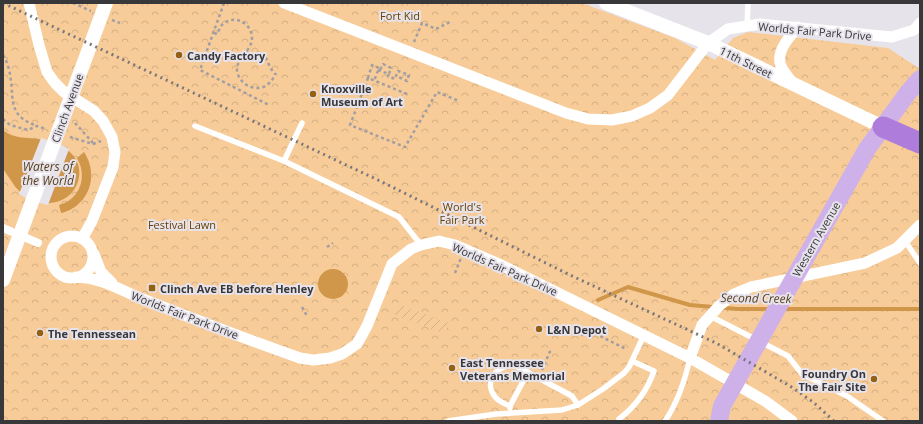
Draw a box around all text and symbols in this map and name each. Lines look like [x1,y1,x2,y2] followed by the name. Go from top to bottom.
[380,8,420,23] park label: Fort Kid
[758,19,872,43] street label: Worlds Fair Park Drive
[717,43,775,81] street label: 11th Street
[187,48,266,63] place label: Candy Factory
[174,50,184,60] marker: Candy Factory
[48,71,86,145] street label: Clinch Avenue
[321,81,403,109] place label: Knoxville Museum of Art
[308,89,318,99] marker: Knoxville Museum of Art
[22,158,75,189] water label: Waters of the World
[440,199,485,227] park label: World's Fair Park
[788,199,844,279] street label: Western Avenue
[148,217,216,232] park label: Festival Lawn
[450,239,560,299] street label: Worlds Fair Park Drive
[160,281,314,296] place label: Clinch Ave EB before Henley
[147,283,157,293] marker: Clinch Ave EB before Henley
[129,288,241,342] street label: Worlds Fair Park Drive
[720,289,793,307] water label: Second Creek
[547,322,607,337] place label: L&N Depot
[534,324,544,334] marker: L&N Depot
[48,326,136,341] place label: The Tennessean
[35,328,45,338] marker: The Tennessean
[460,355,565,383] place label: East Tennessee Veterans Memorial
[447,363,457,373] marker: East Tennessee Veterans Memorial
[798,366,866,394] place label: Foundry On The Fair Site
[869,374,879,384] marker: Foundry On The Fair Site

